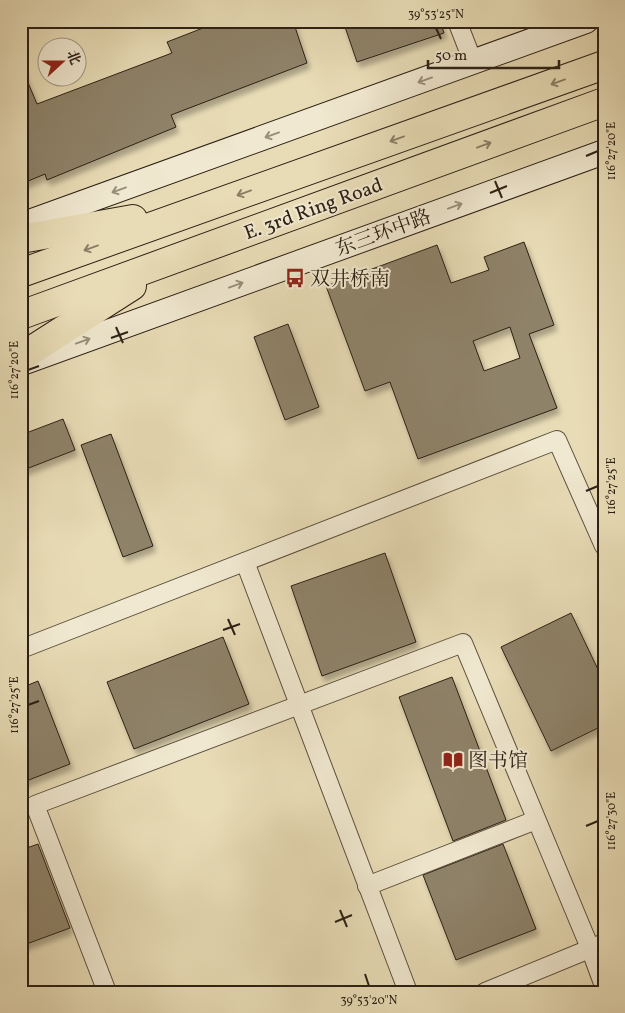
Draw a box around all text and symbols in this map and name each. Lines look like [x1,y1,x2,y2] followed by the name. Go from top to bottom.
[408,7,464,23] text: 39°53'25"N
[38,38,88,88] north arrow
[428,38,559,70] scale bar
[435,46,467,67] text: 50 m
[61,48,84,68] text: 北
[418,76,433,85] one-way arrow
[551,78,566,87] one-way arrow
[604,122,620,180] text: 116°27'20"E
[265,131,280,140] one-way arrow
[390,135,405,144] one-way arrow
[476,140,491,149] one-way arrow
[240,172,387,248] street label: E. 3rd Ring Road
[112,186,127,195] one-way arrow
[237,189,252,198] one-way arrow
[447,201,462,210] one-way arrow
[332,204,435,264] street label: 东三环中路
[84,244,99,253] one-way arrow
[310,266,390,294] place label: 双井桥南
[284,267,306,289] bus stop icon: 双井桥南
[228,280,243,289] one-way arrow
[75,336,91,345] one-way arrow
[7,341,23,399] text: 116°27'20"E
[604,457,620,515] text: 116°27'25"E
[7,676,23,734] text: 116°27'25"E
[468,748,528,776] place label: 图书馆
[442,749,464,771] library icon: 图书馆
[604,792,620,850] text: 116°27'30"E
[341,993,398,1009] text: 39°53'20"N

